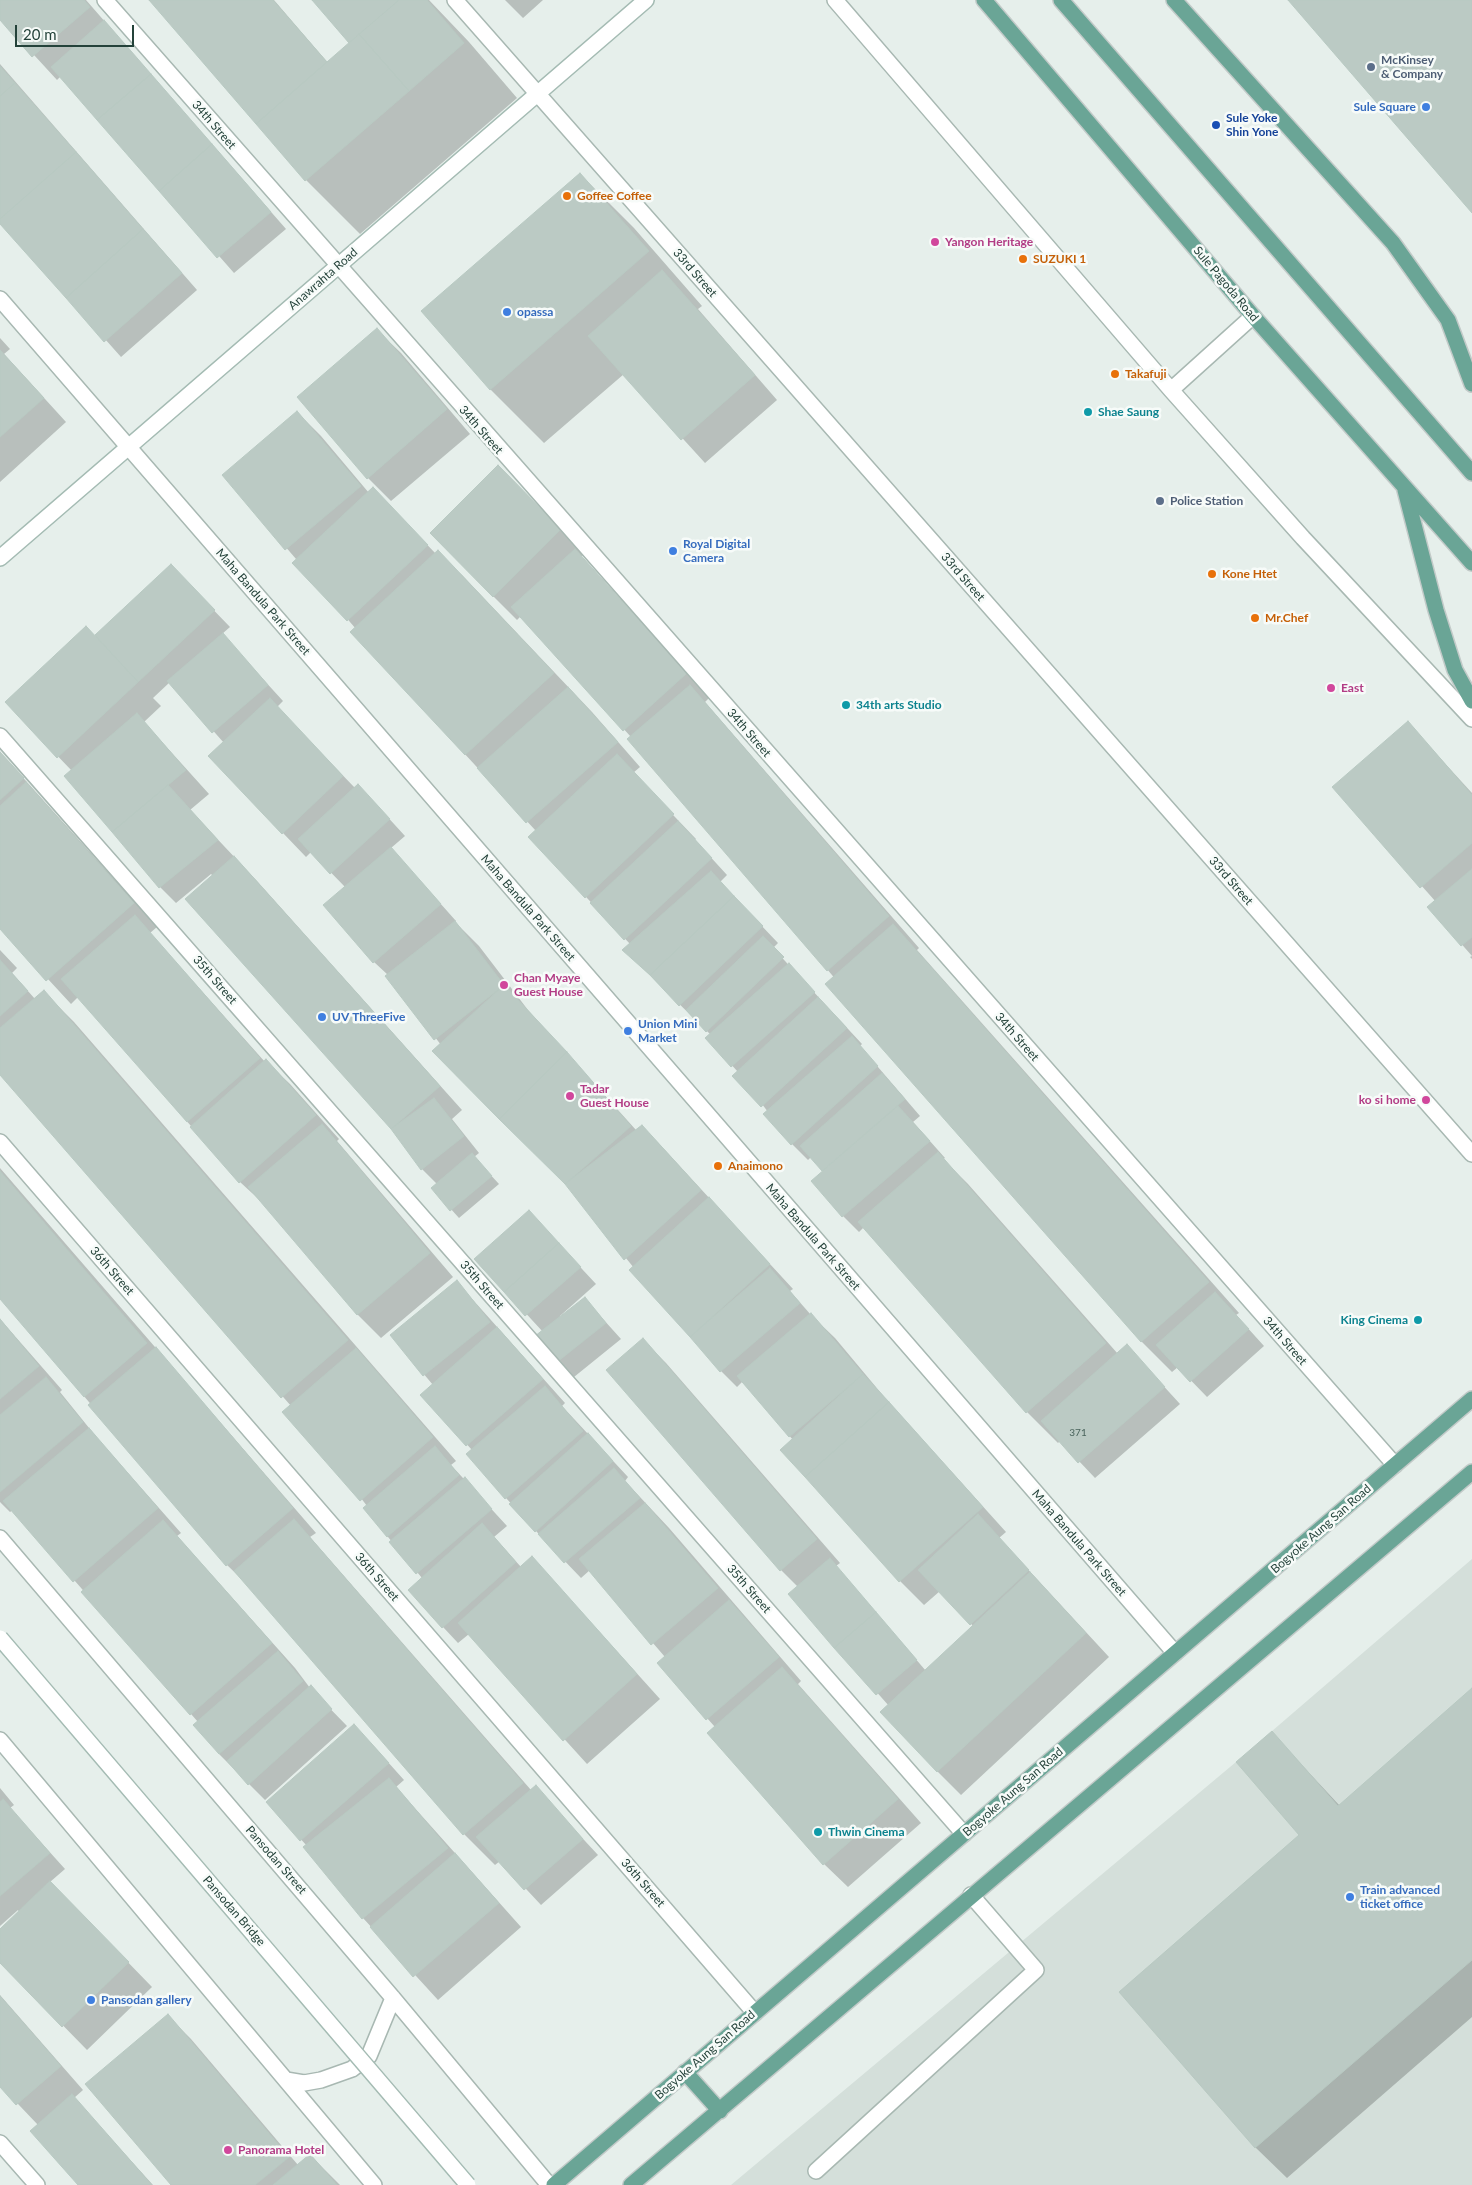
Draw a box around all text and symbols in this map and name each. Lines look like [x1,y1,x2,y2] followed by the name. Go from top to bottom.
[18,15,136,47] scale bar
[23,25,57,43] text: 20 m
[1381,53,1443,81] place label: McKinsey & Company
[1365,61,1377,73] marker: McKinsey & Company
[189,98,239,152] street label: 34th Street
[1354,100,1416,114] place label: Sule Square
[1420,101,1432,113] marker: Sule Square
[1226,111,1278,139] place label: Sule Yoke Shin Yone
[1210,119,1222,131] marker: Sule Yoke Shin Yone
[577,189,652,203] place label: Goffee Coffee
[561,190,573,202] marker: Goffee Coffee
[945,235,1033,249] place label: Yangon Heritage
[929,236,941,248] marker: Yangon Heritage
[1190,244,1262,324] street label: Sule Pagoda Road
[285,245,361,313] street label: Anawrahta Road
[670,246,720,300] street label: 33rd Street
[1033,252,1086,266] place label: SUZUKI 1
[1017,253,1029,265] marker: SUZUKI 1
[517,305,553,319] place label: opassa
[501,306,513,318] marker: opassa
[1125,367,1167,381] place label: Takafuji
[1109,368,1121,380] marker: Takafuji
[456,403,506,457] street label: 34th Street
[1098,405,1159,419] place label: Shae Saung
[1082,406,1094,418] marker: Shae Saung
[1170,494,1243,508] place label: Police Station
[1154,495,1166,507] marker: Police Station
[683,537,750,565] place label: Royal Digital Camera
[667,545,679,557] marker: Royal Digital Camera
[213,546,313,658] street label: Maha Bandula Park Street
[938,550,988,604] street label: 33rd Street
[1222,567,1277,581] place label: Kone Htet
[1206,568,1218,580] marker: Kone Htet
[1265,611,1308,625] place label: Mr.Chef
[1249,612,1261,624] marker: Mr.Chef
[1341,681,1364,695] place label: East
[1325,682,1337,694] marker: East
[856,698,942,712] place label: 34th arts Studio
[840,699,852,711] marker: 34th arts Studio
[724,706,774,760] street label: 34th Street
[478,852,578,964] street label: Maha Bandula Park Street
[1206,854,1256,908] street label: 33rd Street
[190,953,240,1007] street label: 35th Street
[514,971,583,999] place label: Chan Myaye Guest House
[498,979,510,991] marker: Chan Myaye Guest House
[332,1010,405,1024] place label: UV ThreeFive
[992,1010,1042,1064] street label: 34th Street
[316,1011,328,1023] marker: UV ThreeFive
[638,1017,697,1045] place label: Union Mini Market
[622,1025,634,1037] marker: Union Mini Market
[580,1082,649,1110] place label: Tadar Guest House
[564,1090,576,1102] marker: Tadar Guest House
[1359,1093,1416,1107] place label: ko si home
[1420,1094,1432,1106] marker: ko si home
[728,1159,783,1173] place label: Anaimono
[712,1160,724,1172] marker: Anaimono
[763,1181,863,1293] street label: Maha Bandula Park Street
[87,1244,137,1298] street label: 36th Street
[457,1258,507,1312] street label: 35th Street
[1340,1313,1408,1327] place label: King Cinema
[1260,1314,1310,1368] street label: 34th Street
[1412,1314,1424,1326] marker: King Cinema
[1069,1427,1087,1439] house number: 371
[1268,1482,1374,1576] street label: Bogyoke Aung San Road
[1029,1487,1129,1599] street label: Maha Bandula Park Street
[352,1550,402,1604] street label: 36th Street
[724,1562,774,1616] street label: 35th Street
[960,1745,1066,1839] street label: Bogyoke Aung San Road
[242,1823,310,1897] street label: Pansodan Street
[828,1825,904,1839] place label: Thwin Cinema
[812,1826,824,1838] marker: Thwin Cinema
[618,1856,668,1910] street label: 36th Street
[200,1873,268,1949] street label: Pansodan Bridge
[1360,1883,1440,1911] place label: Train advanced ticket office
[1344,1891,1356,1903] marker: Train advanced ticket office
[101,1993,191,2007] place label: Pansodan gallery
[85,1994,97,2006] marker: Pansodan gallery
[652,2008,758,2102] street label: Bogyoke Aung San Road
[238,2143,324,2157] place label: Panorama Hotel
[222,2144,234,2156] marker: Panorama Hotel

